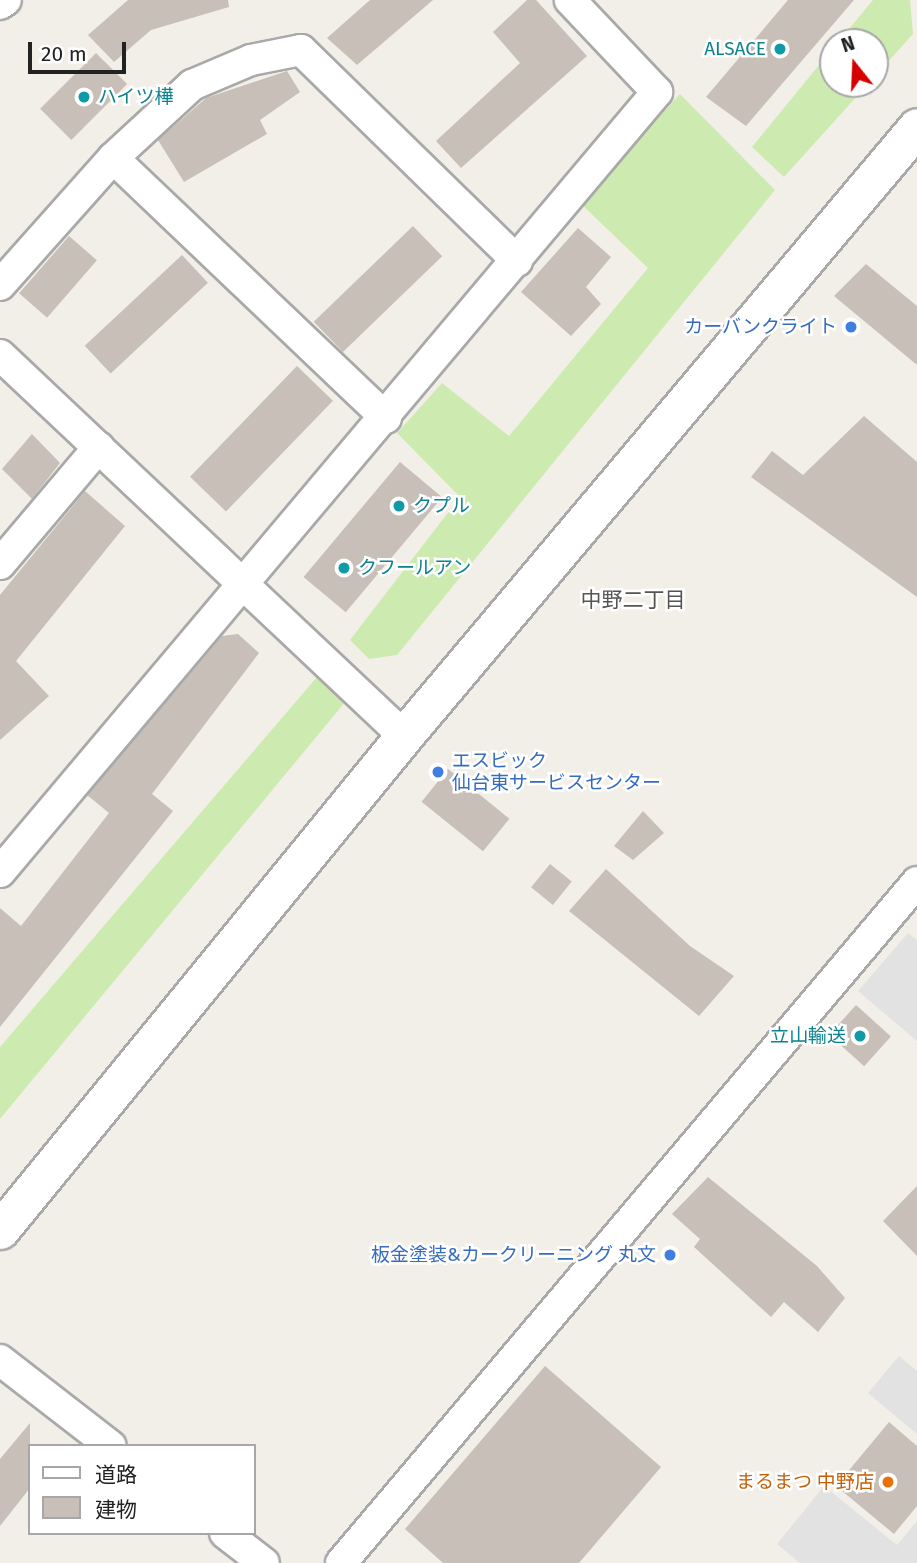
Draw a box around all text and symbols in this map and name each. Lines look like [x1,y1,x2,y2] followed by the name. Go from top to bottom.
[32,28,130,72] scale bar
[819,28,889,98] north arrow
[838,32,858,57] text: N
[704,38,766,60] place label: ALSACE
[41,41,87,67] text: 20 m
[772,41,788,57] marker: ALSACE
[98,86,174,108] place label: ハイツ樺
[76,89,92,105] marker: ハイツ樺
[685,316,837,338] place label: カーバンクライト
[843,319,859,335] marker: カーバンクライト
[413,495,470,517] place label: クプル
[391,498,407,514] marker: クプル
[358,557,472,579] place label: クフールアン
[336,560,352,576] marker: クフールアン
[581,587,685,613] district label: 中野二丁目
[452,750,661,794] place label: エスビック 仙台東サービスセンター
[430,764,446,780] marker: エスビック 仙台東サービスセンター
[770,1025,846,1047] place label: 立山輸送
[852,1028,868,1044] marker: 立山輸送
[371,1244,656,1266] place label: 板金塗装&カークリーニング 丸文
[662,1247,678,1263] marker: 板金塗装&カークリーニング 丸文
[28,1444,256,1535] legend
[95,1462,137,1488] text: 道路
[736,1471,874,1493] place label: まるまつ 中野店
[880,1474,896,1490] marker: まるまつ 中野店
[95,1497,137,1523] text: 建物

